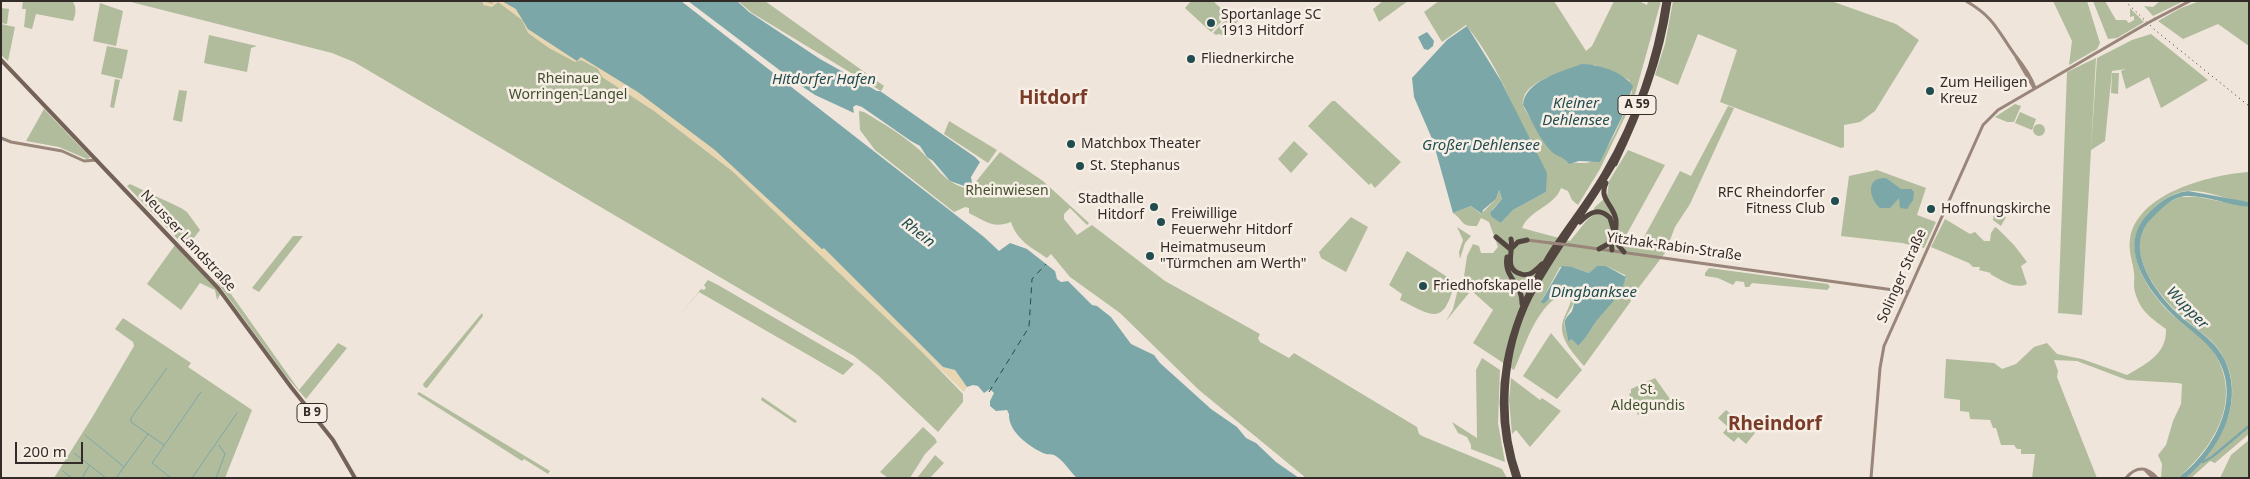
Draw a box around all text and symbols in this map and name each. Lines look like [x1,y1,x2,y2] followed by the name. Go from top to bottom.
[1221,7,1321,40] place label: Sportanlage SC 1913 Hitdorf
[1205,17,1217,29] marker: Sportanlage SC 1913 Hitdorf
[1201,51,1294,67] place label: Fliednerkirche
[1185,53,1197,65] marker: Fliednerkirche
[509,71,627,104] park label: Rheinaue Worringen-Langel
[772,71,876,89] water label: Hitdorfer Hafen
[1940,75,2028,108] place label: Zum Heiligen Kreuz
[1924,85,1936,97] marker: Zum Heiligen Kreuz
[1019,88,1087,110] district label: Hitdorf
[1542,95,1610,130] water label: Kleiner Dehlensee
[1618,96,1656,114] road number: A 59
[1081,136,1201,152] place label: Matchbox Theater
[1422,137,1540,155] water label: Großer Dehlensee
[1065,138,1077,150] marker: Matchbox Theater
[1090,158,1180,174] place label: St. Stephanus
[1074,160,1086,172] marker: St. Stephanus
[965,183,1049,199] park label: Rheinwiesen
[1718,185,1825,218] place label: RFC Rheindorfer Fitness Club
[137,187,239,295] street label: Neusser Landstraße
[1078,191,1144,223] place label: Stadthalle Hitdorf
[1829,195,1841,207] marker: RFC Rheindorfer Fitness Club
[1148,201,1160,213] marker: Stadthalle Hitdorf
[1941,201,2051,217] place label: Hoffnungskirche
[1925,203,1937,215] marker: Hoffnungskirche
[1171,206,1292,238] place label: Freiwillige Feuerwehr Hitdorf
[898,214,938,252] water label: Rhein
[1155,216,1167,228] marker: Freiwillige Feuerwehr Hitdorf
[1874,227,1930,325] street label: Solinger Straße
[1605,229,1743,265] street label: Yitzhak-Rabin-Straße
[1160,240,1306,272] place label: Heimatmuseum "Türmchen am Werth"
[1144,250,1156,262] marker: Heimatmuseum "Türmchen am Werth"
[1433,278,1542,294] place label: Friedhofskapelle
[1417,280,1429,292] marker: Friedhofskapelle
[2162,283,2212,333] water label: Wupper
[1551,284,1637,302] water label: Dingbanksee
[1611,382,1685,414] park label: St. Aldegundis
[297,403,327,422] road number: B 9
[1728,414,1822,436] district label: Rheindorf
[18,432,85,464] scale bar
[23,441,67,461] text: 200 m

